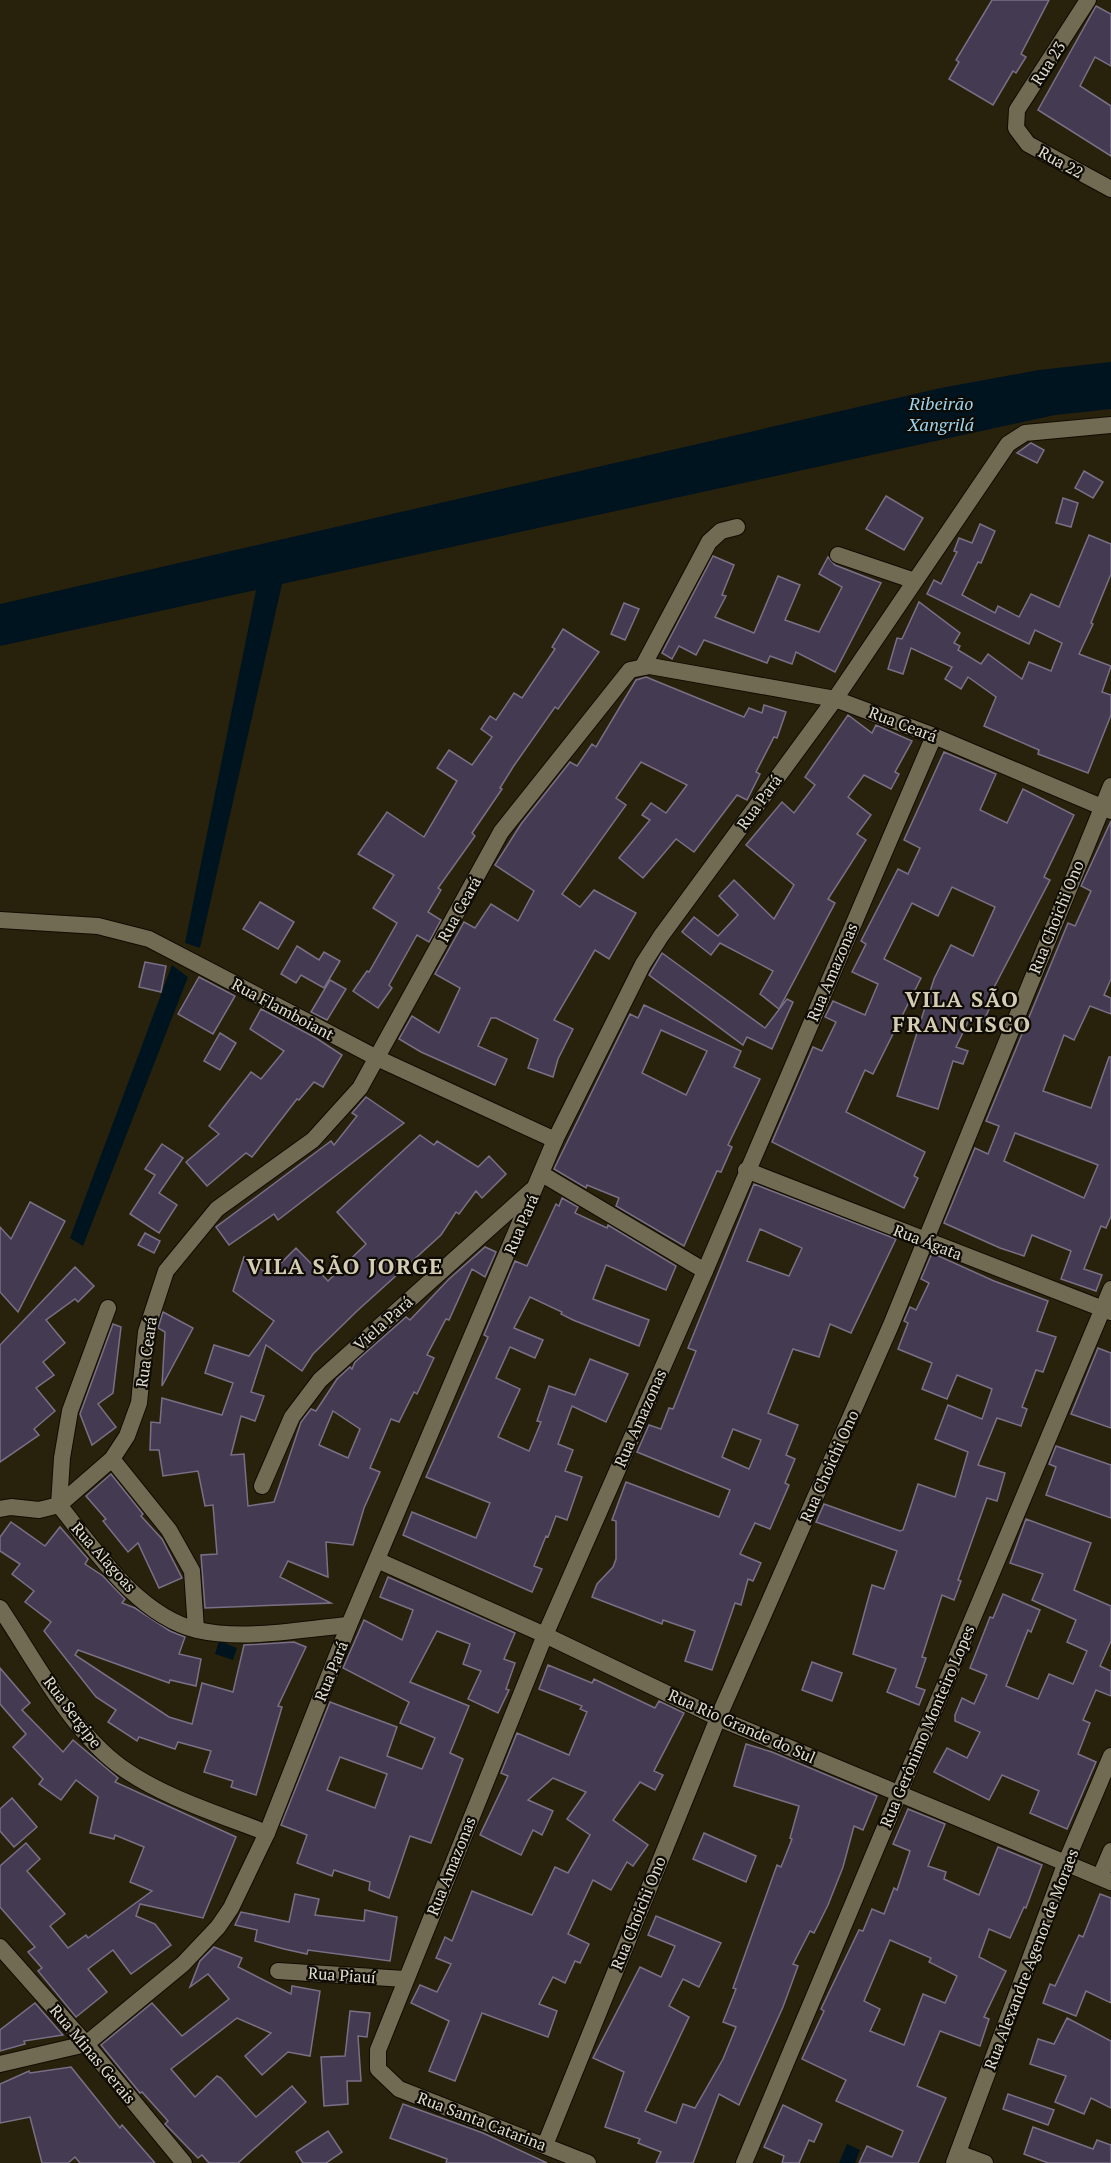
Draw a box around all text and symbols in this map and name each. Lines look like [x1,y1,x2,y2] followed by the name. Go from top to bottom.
[1026,37,1070,89] street label: Rua 23
[1034,141,1088,183] street label: Rua 22
[907,391,975,436] water label: Ribeirão Xangrilá
[866,701,940,747] street label: Rua Ceará
[732,770,786,834] street label: Rua Pará
[1023,857,1089,977] street label: Rua Choichi Ono
[432,872,486,946] street label: Rua Ceará
[801,919,863,1025] street label: Rua Amazonas
[228,973,338,1045] street label: Rua Flamboiant
[892,984,1032,1038] district label: VILA SÃO FRANCISCO
[499,1191,543,1257] street label: Rua Pará
[890,1219,966,1265] street label: Rua Ágata
[246,1251,444,1280] district label: VILA SÃO JORGE
[349,1291,417,1355] street label: Viela Pará
[130,1315,162,1389] street label: Rua Ceará
[609,1366,671,1470] street label: Rua Amazonas
[794,1406,864,1525] street label: Rua Choichi Ono
[67,1517,141,1597] street label: Rua Alagoas
[874,1621,980,1831] street label: Rua Gerônimo Monteiro Lopes
[309,1638,353,1704] street label: Rua Pará
[39,1672,107,1752] street label: Rua Sergipe
[665,1684,819,1768] street label: Rua Rio Grande do Sul
[421,1813,481,1919] street label: Rua Amazonas
[979,1845,1083,2073] street label: Rua Alexandre Agenor de Moraes
[605,1853,671,1973] street label: Rua Choichi Ono
[307,1962,377,1988] street label: Rua Piauí
[45,2000,141,2108] street label: Rua Minas Gerais
[414,2086,550,2156] street label: Rua Santa Catarina

